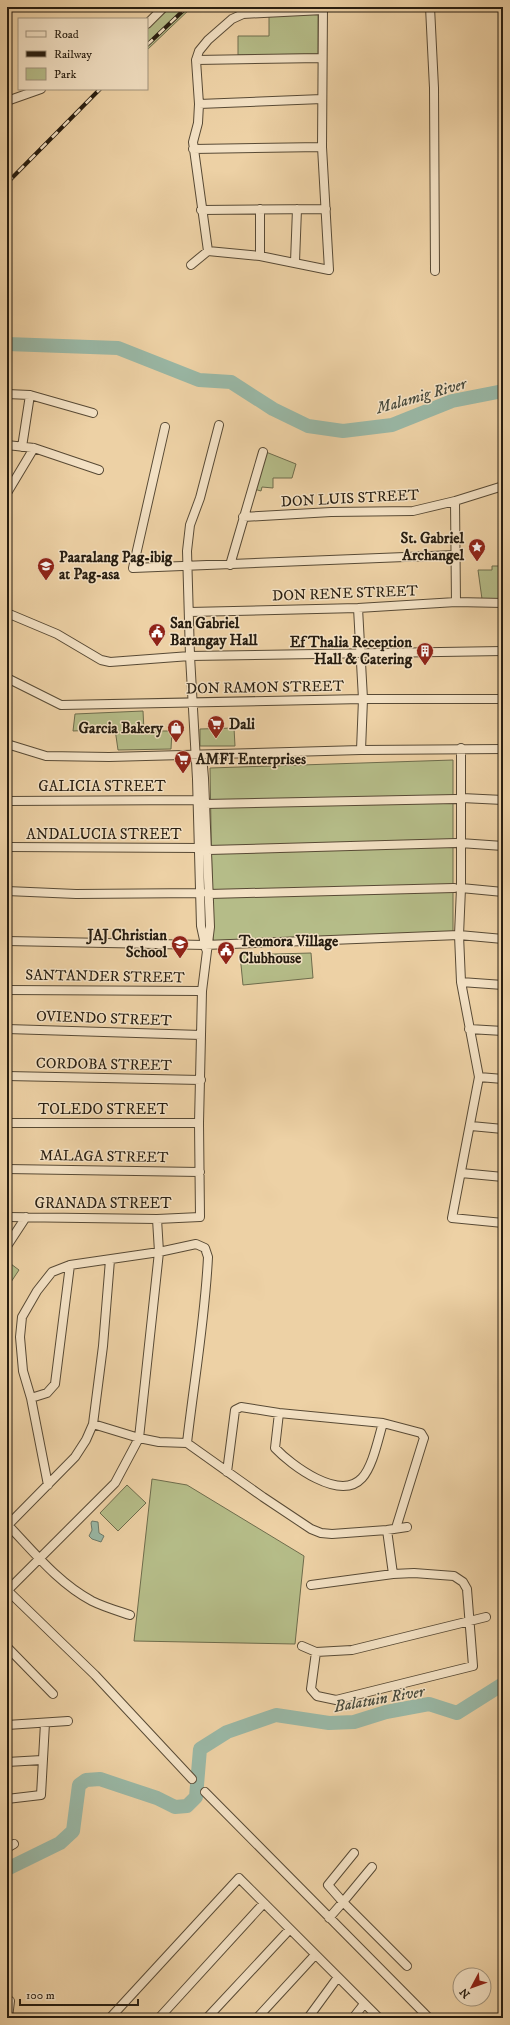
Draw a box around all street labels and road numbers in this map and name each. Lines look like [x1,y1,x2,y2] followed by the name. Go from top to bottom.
[280,485,420,512] street label: DON LUIS STREET
[272,581,419,606] street label: DON RENE STREET
[186,677,345,698] street label: DON RAMON STREET
[38,777,166,796] street label: GALICIA STREET
[26,825,182,844] street label: ANDALUCIA STREET
[25,966,185,987] street label: SANTANDER STREET
[36,1007,173,1030] street label: OVIENDO STREET
[36,1054,173,1075] street label: CORDOBA STREET
[38,1100,169,1119] street label: TOLEDO STREET
[39,1146,169,1167] street label: MALAGA STREET
[34,1194,172,1213] street label: GRANADA STREET

